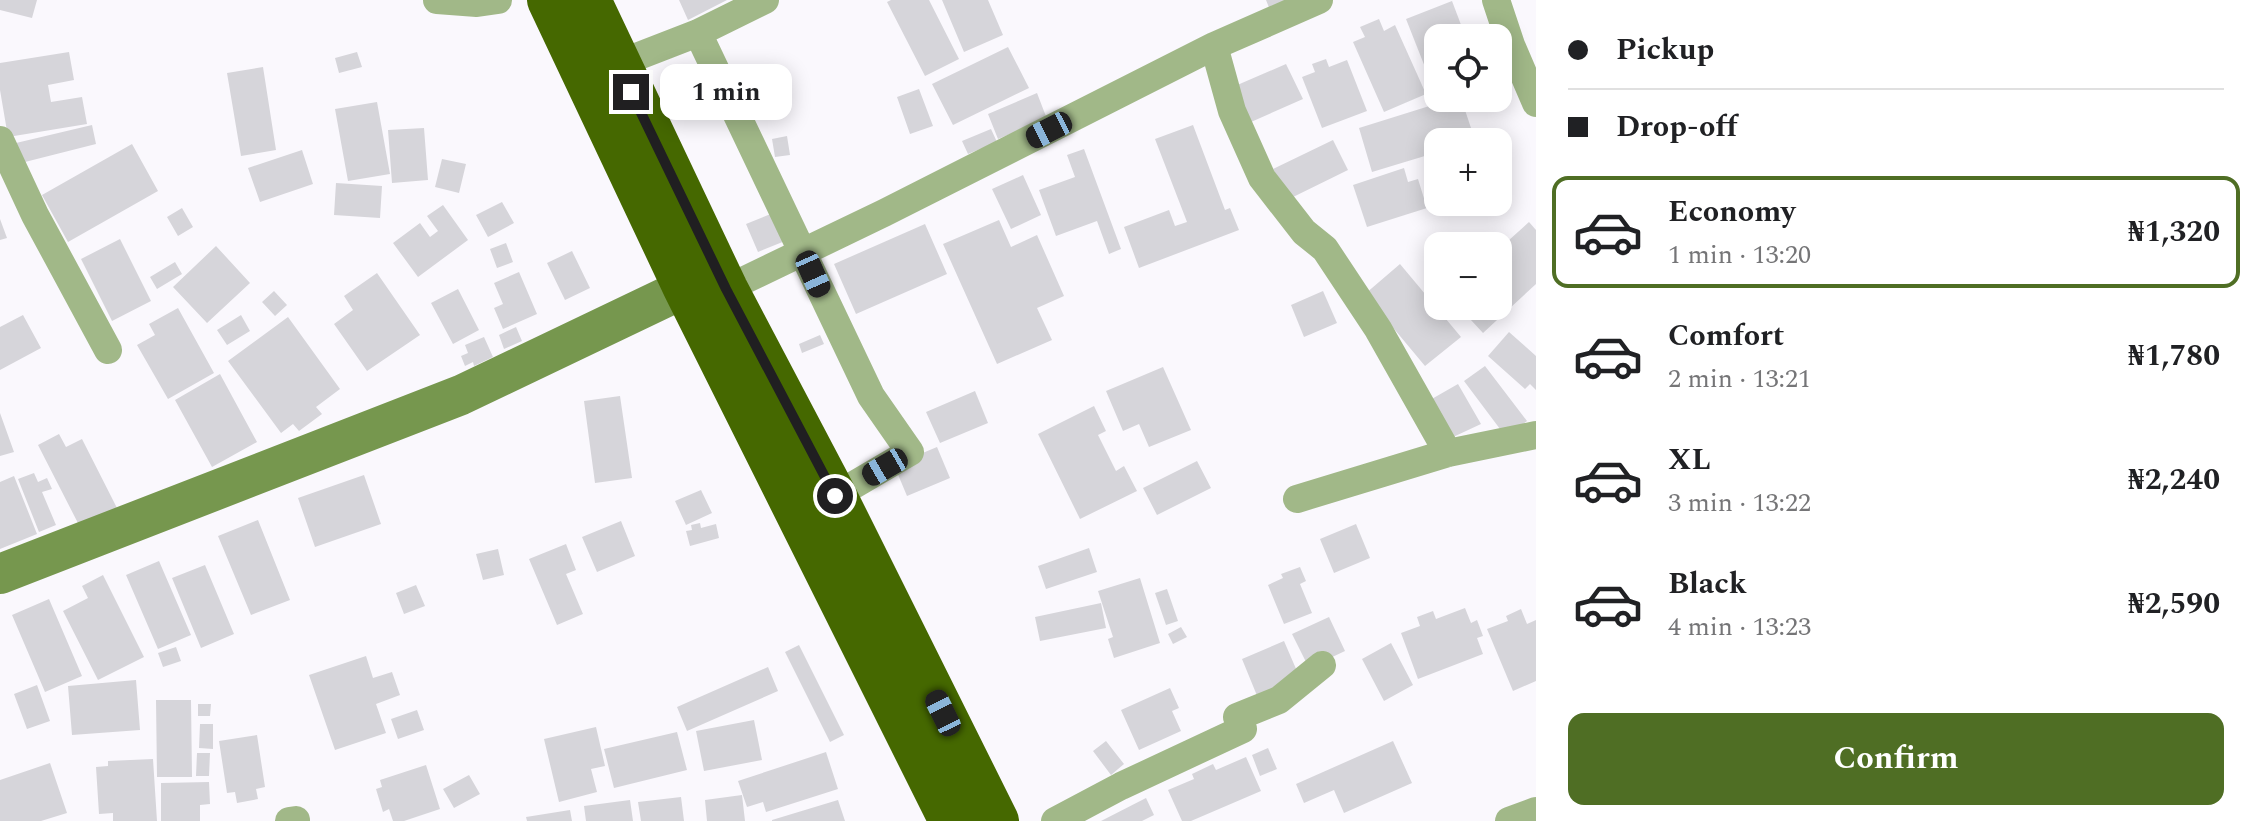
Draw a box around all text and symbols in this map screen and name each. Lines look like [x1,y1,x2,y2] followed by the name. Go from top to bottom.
[1424,24,1512,320] map controls
[1424,24,1512,112] button: locate
[1616,27,1714,73] text: Pickup
[659,64,791,120] callout: 1 min
[691,72,761,112] text: 1 min
[613,74,649,110] route end
[1616,104,1737,150] text: Drop-off
[1022,108,1076,152] car
[1424,128,1512,216] button: +
[1668,189,1795,235] text: Economy
[1572,196,1644,268] icon: car
[2128,209,2220,255] text: ₦1,320
[1424,232,1512,320] button: −
[1668,235,1811,275] text: 1 min · 13:20
[792,247,834,301] car
[1668,313,1784,359] text: Comfort
[1572,320,1644,392] icon: car
[2128,333,2220,379] text: ₦1,780
[1668,359,1811,399] text: 2 min · 13:21
[1668,437,1711,483] text: XL
[1572,444,1644,516] icon: car
[858,445,912,489] car
[2128,457,2220,503] text: ₦2,240
[817,478,853,514] route start
[1668,483,1811,523] text: 3 min · 13:22
[1668,561,1747,607] text: Black
[1572,568,1644,640] icon: car
[2128,581,2220,627] text: ₦2,590
[1668,607,1811,647] text: 4 min · 13:23
[922,686,964,740] car
[1568,713,2224,805] button: Confirm

